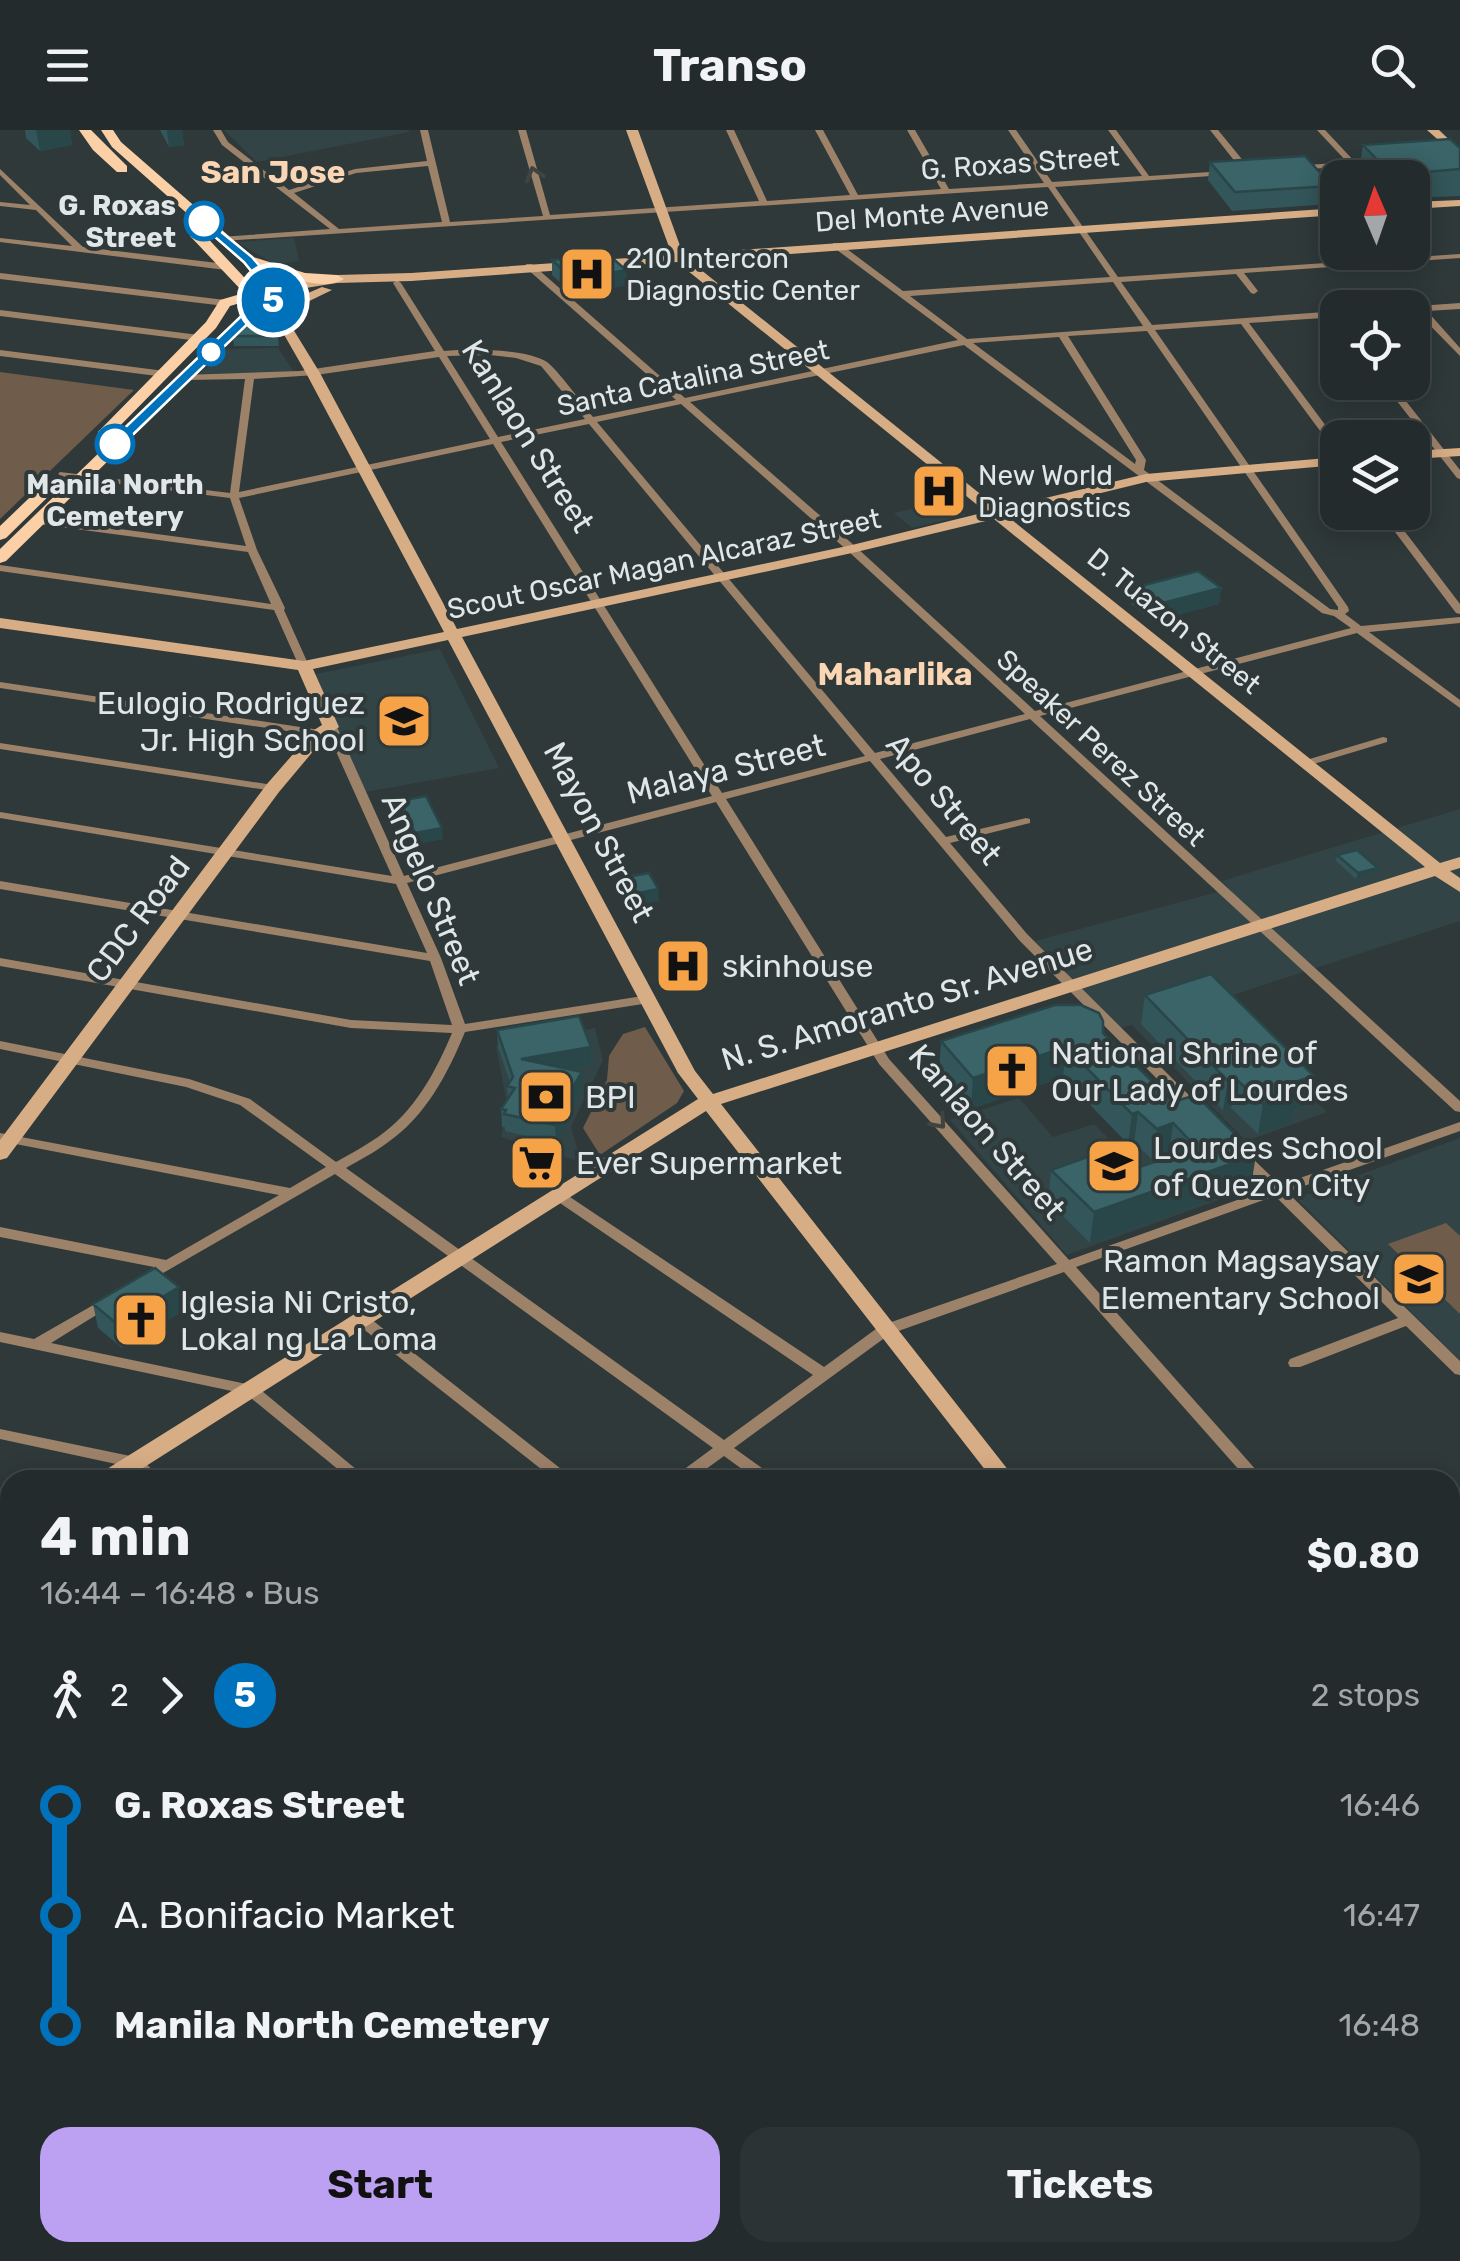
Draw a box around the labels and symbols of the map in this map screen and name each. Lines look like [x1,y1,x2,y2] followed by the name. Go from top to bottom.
[920,140,1120,186] street label: G. Roxas Street
[200,153,346,191] district label: San Jose
[1320,160,1430,270] north arrow
[525,166,546,183] one-way arrow
[58,189,176,254] place label: G. Roxas Street
[814,189,1050,239] street label: Del Monte Avenue
[185,202,223,240] marker: G. Roxas Street
[626,242,860,307] place label: 210 Intercon Diagnostic Center
[557,244,617,304] hospital icon: 210 Intercon Diagnostic Center
[240,268,306,332] line badge: 5
[454,333,602,539] street label: Kanlaon Street
[554,333,832,423] street label: Santa Catalina Street
[198,339,224,365] unlabelled marker
[96,425,134,463] marker: Manila North Cemetery
[978,459,1131,524] place label: New World Diagnostics
[909,461,969,521] hospital icon: New World Diagnostics
[26,468,204,533] place label: Manila North Cemetery
[444,502,884,626] street label: Scout Oscar Magan Alcaraz Street
[1081,541,1267,701] street label: D. Tuazon Street
[990,643,1212,853] street label: Speaker Perez Street
[817,655,973,693] district label: Maharlika
[97,684,365,759] place label: Eulogio Rodriguez Jr. High School
[374,691,434,751] school or university icon: Eulogio Rodriguez Jr. High School
[623,726,829,812] street label: Malaya Street
[878,726,1010,872] street label: Apo Street
[536,736,662,928] street label: Mayon Street
[374,788,488,990] street label: Angelo Street
[78,848,198,990] street label: CDC Road
[717,929,1097,1079] street label: N. S. Amoranto Sr. Avenue
[653,936,713,996] hospital icon: skinhouse
[722,947,873,985] place label: skinhouse
[1051,1034,1349,1109] place label: National Shrine of Our Lady of Lourdes
[901,1037,1073,1227] street label: Kanlaon Street
[982,1041,1042,1101] church icon: National Shrine of Our Lady of Lourdes
[516,1067,576,1127] bank icon: BPI
[585,1078,636,1116] place label: BPI
[927,1110,945,1129] one-way arrow
[1153,1129,1383,1204] place label: Lourdes School of Quezon City
[507,1133,567,1193] supermarket icon: Ever Supermarket
[1084,1136,1144,1196] school or university icon: Lourdes School of Quezon City
[576,1144,842,1182] place label: Ever Supermarket
[1101,1242,1380,1317] place label: Ramon Magsaysay Elementary School
[1389,1249,1449,1309] school or university icon: Ramon Magsaysay Elementary School
[180,1283,438,1358] place label: Iglesia Ni Cristo, Lokal ng La Loma
[111,1290,171,1350] church icon: Iglesia Ni Cristo, Lokal ng La Loma

